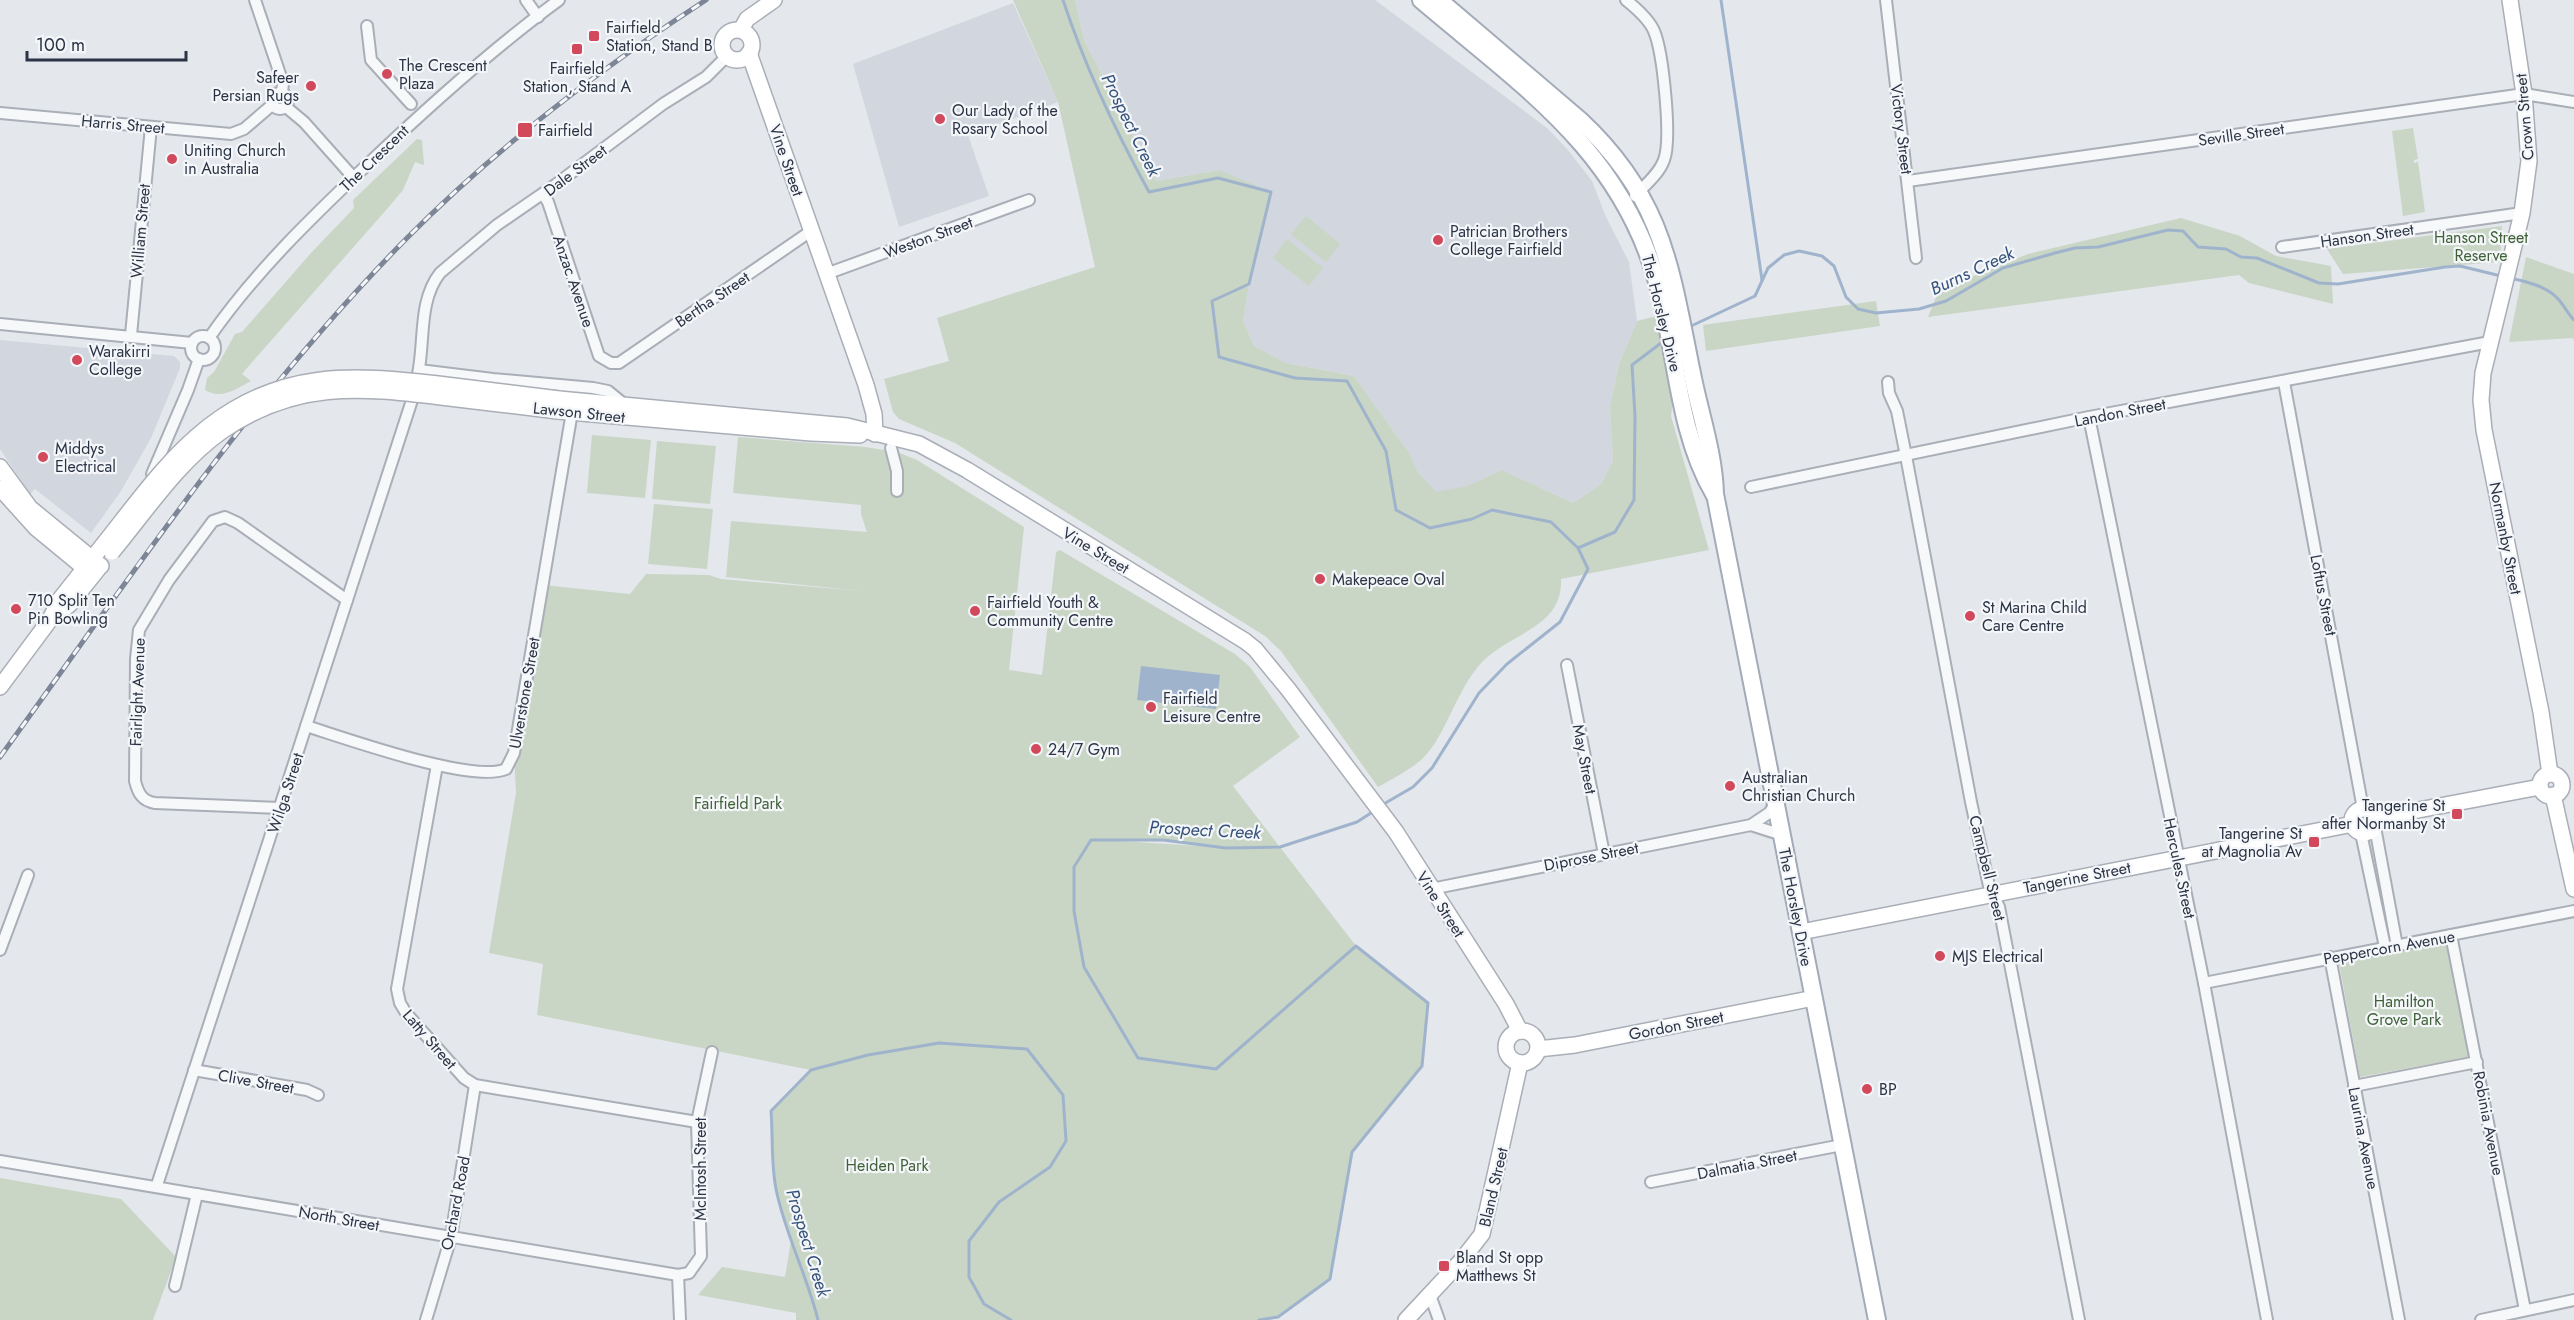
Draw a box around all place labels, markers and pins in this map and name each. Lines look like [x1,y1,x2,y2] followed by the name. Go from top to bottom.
[606,16,713,57] place label: Fairfield Station, Stand B
[587,29,601,43] marker: Fairfield Station, Stand B
[570,42,584,56] marker: Fairfield Station, Stand A
[399,54,487,95] place label: The Crescent Plaza
[523,57,632,98] place label: Fairfield Station, Stand A
[213,66,300,107] place label: Safeer Persian Rugs
[380,67,394,81] marker: The Crescent Plaza
[304,79,318,93] marker: Safeer Persian Rugs
[952,99,1058,140] place label: Our Lady of the Rosary School
[933,112,947,126] marker: Our Lady of the Rosary School
[538,119,593,142] place label: Fairfield
[516,121,534,139] marker: Fairfield
[184,139,286,180] place label: Uniting Church in Australia
[165,152,179,166] marker: Uniting Church in Australia
[1450,220,1568,261] place label: Patrician Brothers College Fairfield
[1431,233,1445,247] marker: Patrician Brothers College Fairfield
[89,340,150,381] place label: Warakirri College
[70,353,84,367] marker: Warakirri College
[55,437,116,478] place label: Middys Electrical
[36,450,50,464] marker: Middys Electrical
[1332,568,1445,591] place label: Makepeace Oval
[1313,572,1327,586] marker: Makepeace Oval
[28,589,115,630] place label: 710 Split Ten Pin Bowling
[987,591,1113,632] place label: Fairfield Youth & Community Centre
[1982,596,2087,637] place label: St Marina Child Care Centre
[9,602,23,616] marker: 710 Split Ten Pin Bowling
[968,604,982,618] marker: Fairfield Youth & Community Centre
[1963,609,1977,623] marker: St Marina Child Care Centre
[1163,687,1261,728] place label: Fairfield Leisure Centre
[1144,700,1158,714] marker: Fairfield Leisure Centre
[1048,738,1120,761] place label: 24/7 Gym
[1029,742,1043,756] marker: 24/7 Gym
[1742,766,1855,807] place label: Australian Christian Church
[1723,779,1737,793] marker: Australian Christian Church
[2322,794,2445,835] place label: Tangerine St after Normanby St
[2450,807,2464,821] marker: Tangerine St after Normanby St
[2202,822,2303,863] place label: Tangerine St at Magnolia Av
[2307,835,2321,849] marker: Tangerine St at Magnolia Av
[1952,945,2043,968] place label: MJS Electrical
[1933,949,1947,963] marker: MJS Electrical
[1879,1078,1897,1101] place label: BP
[1860,1082,1874,1096] marker: BP
[1456,1246,1543,1287] place label: Bland St opp Matthews St
[1437,1259,1451,1273] marker: Bland St opp Matthews St

